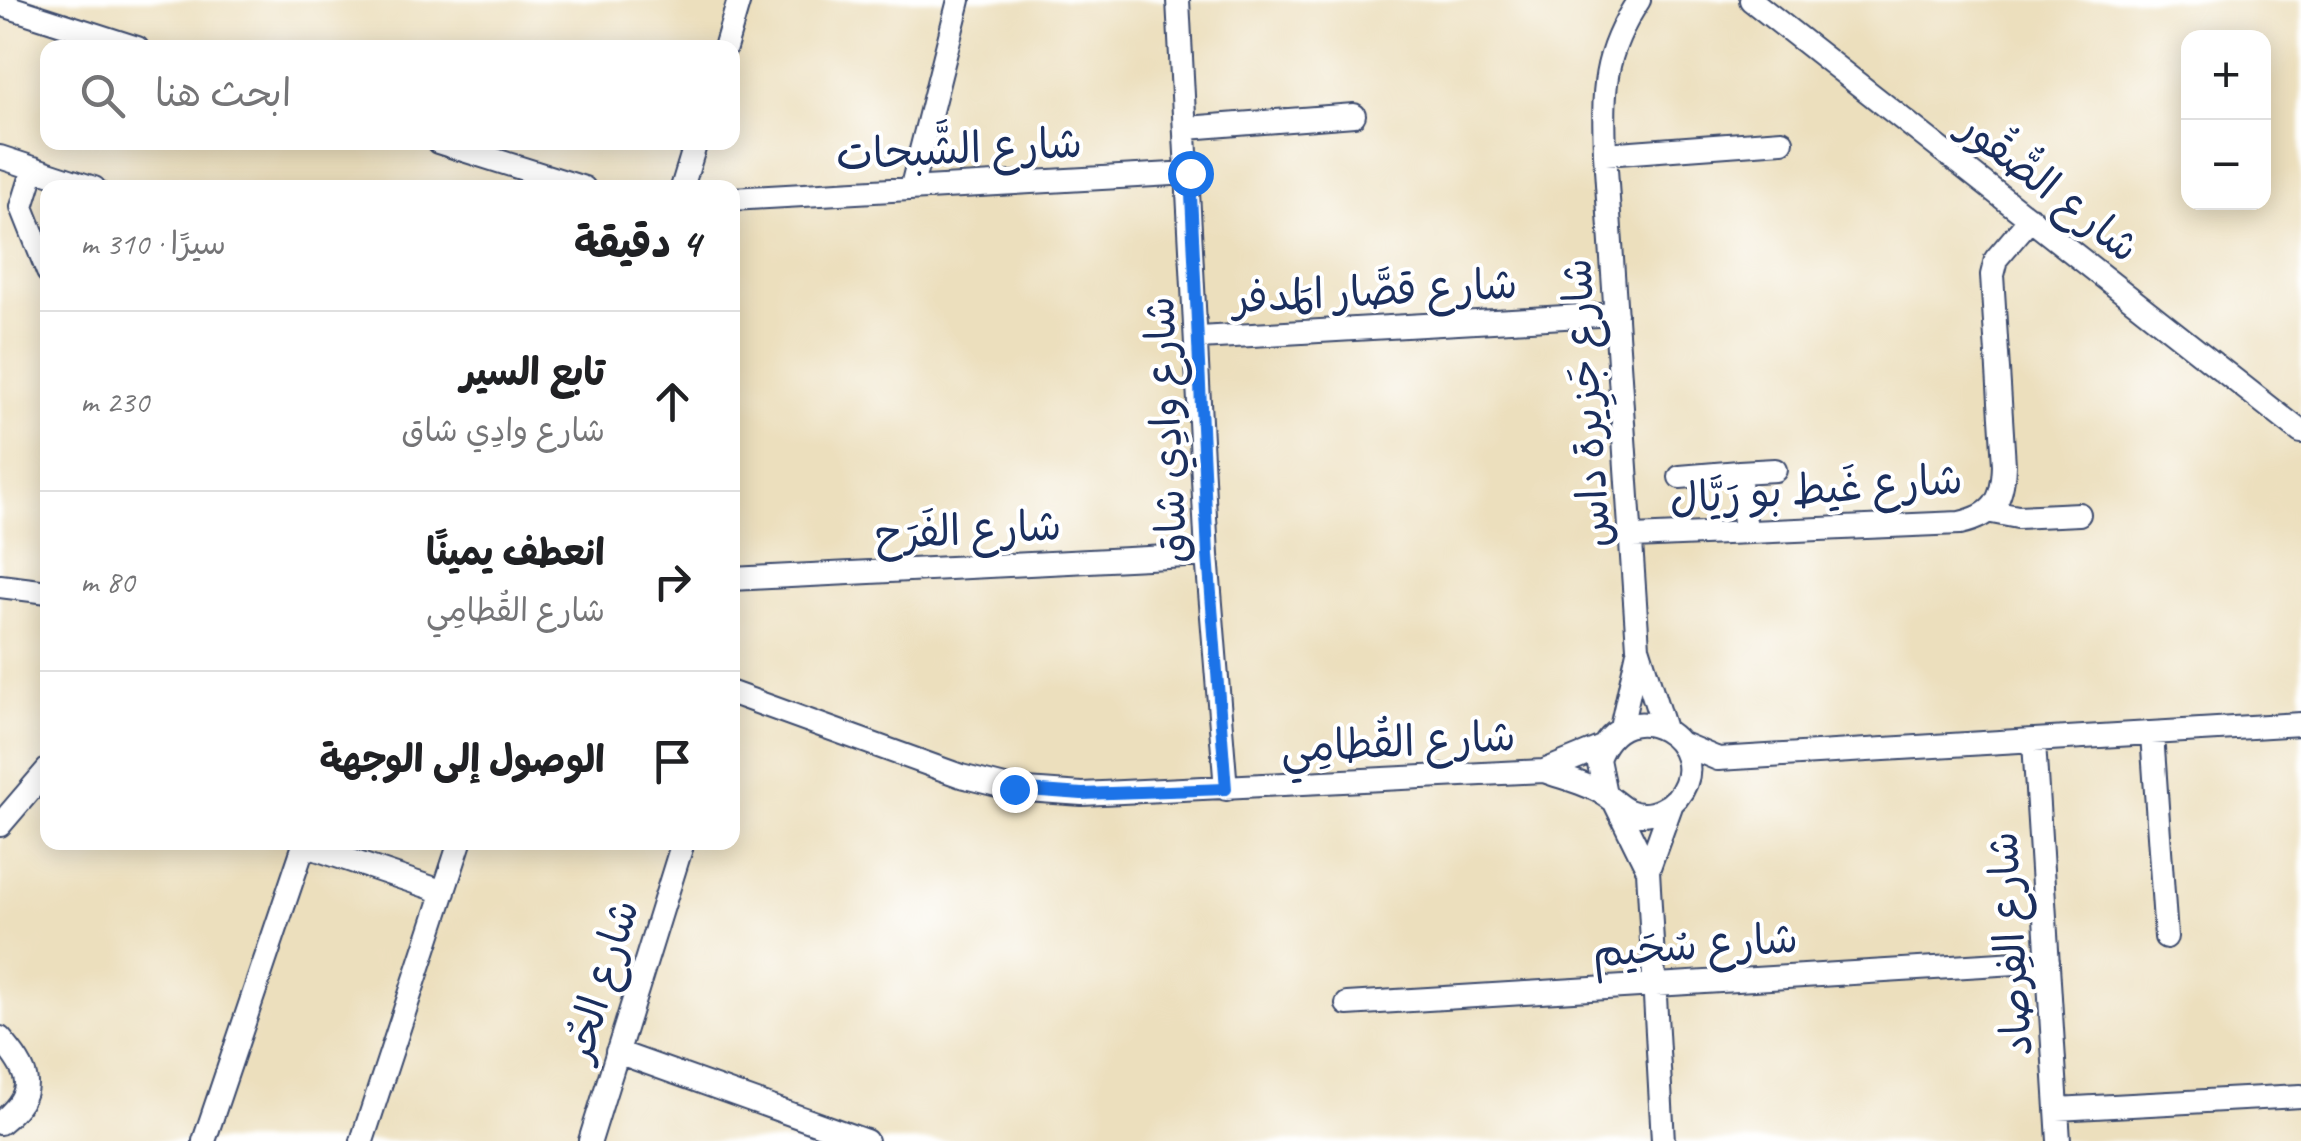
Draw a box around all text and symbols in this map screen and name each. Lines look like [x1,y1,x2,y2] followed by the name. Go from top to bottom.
[2181,30,2271,210] map controls
[2181,30,2271,120] button: +
[40,40,740,150] search box
[75,68,130,123] icon: search
[155,70,291,117] text: ابحث هنا
[1945,97,2151,275] street label: شارع الصُّقُور
[834,111,1084,184] street label: شارع الشَّبحات
[2181,120,2271,210] button: −
[1168,151,1214,197] route start
[574,217,700,270] text: 4 دقيقة
[80,223,226,264] text: سيرًا · 310 m
[1550,256,1627,549] street label: شارع جَزِيرة داس
[1229,258,1519,328] street label: شارع قصَّار المَدفر
[1133,295,1203,565] street label: شارع وادِي شاق
[460,349,605,396] text: تابع السير
[645,374,700,429] icon: ahead
[80,381,149,422] text: 230 m
[401,410,605,451] text: شارع وادِي شاق
[1668,453,1965,528] street label: شارع غَيط بو رَيَّال
[873,499,1063,564] street label: شارع الفَرَح
[426,529,605,576] text: انعطف يمينًا
[645,554,700,609] icon: right
[80,561,134,602] text: 80 m
[426,590,605,631] text: شارع القُطامِي
[1279,709,1517,784] street label: شارع القُطامِي
[645,734,700,789] icon: arrive
[319,736,605,783] text: الوصول إلى الوجهة
[992,767,1038,813] route end
[1976,830,2047,1058] street label: شارع الفِرصاد
[551,893,653,1071] street label: شارع الحُر
[1591,912,1800,983] street label: شارع سُحَيم

